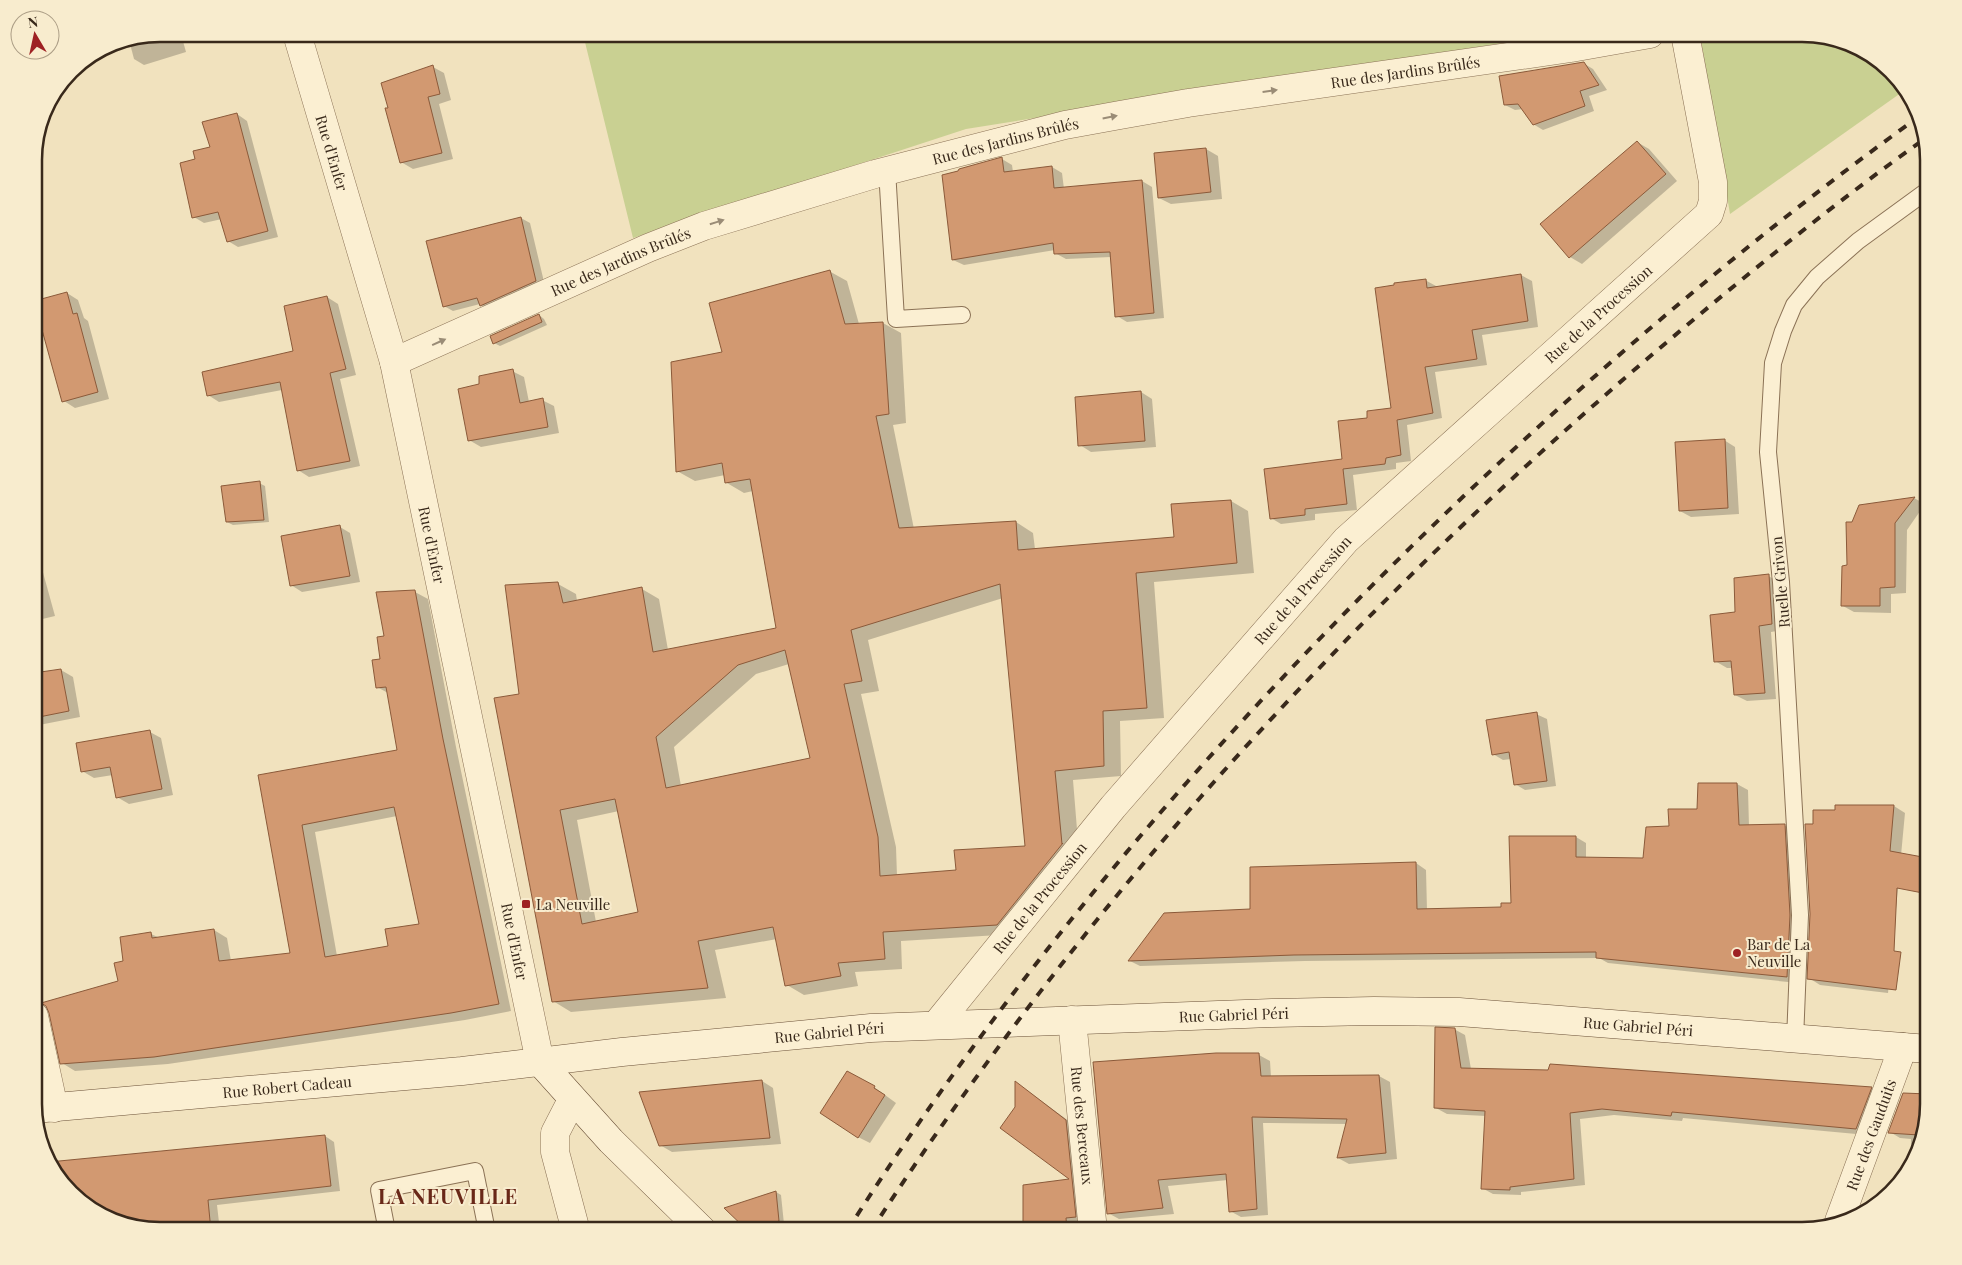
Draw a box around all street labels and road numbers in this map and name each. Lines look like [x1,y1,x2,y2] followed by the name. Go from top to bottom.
[1329,51,1481,92] street label: Rue des Jardins Brûlés
[311,112,353,194] street label: Rue d'Enfer
[930,113,1080,169] street label: Rue des Jardins Brûlés
[547,222,693,300] street label: Rue des Jardins Brûlés
[1540,260,1656,367] street label: Rue de la Procession
[414,505,450,586] street label: Rue d'Enfer
[1250,531,1355,648] street label: Rue de la Procession
[1766,535,1794,629] street label: Ruelle Grivon
[988,838,1091,958] street label: Rue de la Procession
[497,901,533,982] street label: Rue d'Enfer
[1178,1003,1290,1026] street label: Rue Gabriel Péri
[1582,1012,1695,1040] street label: Rue Gabriel Péri
[773,1017,885,1047] street label: Rue Gabriel Péri
[1067,1065,1098,1186] street label: Rue des Berceaux
[222,1071,353,1102] street label: Rue Robert Cadeau
[1841,1076,1900,1193] street label: Rue des Gauduits

